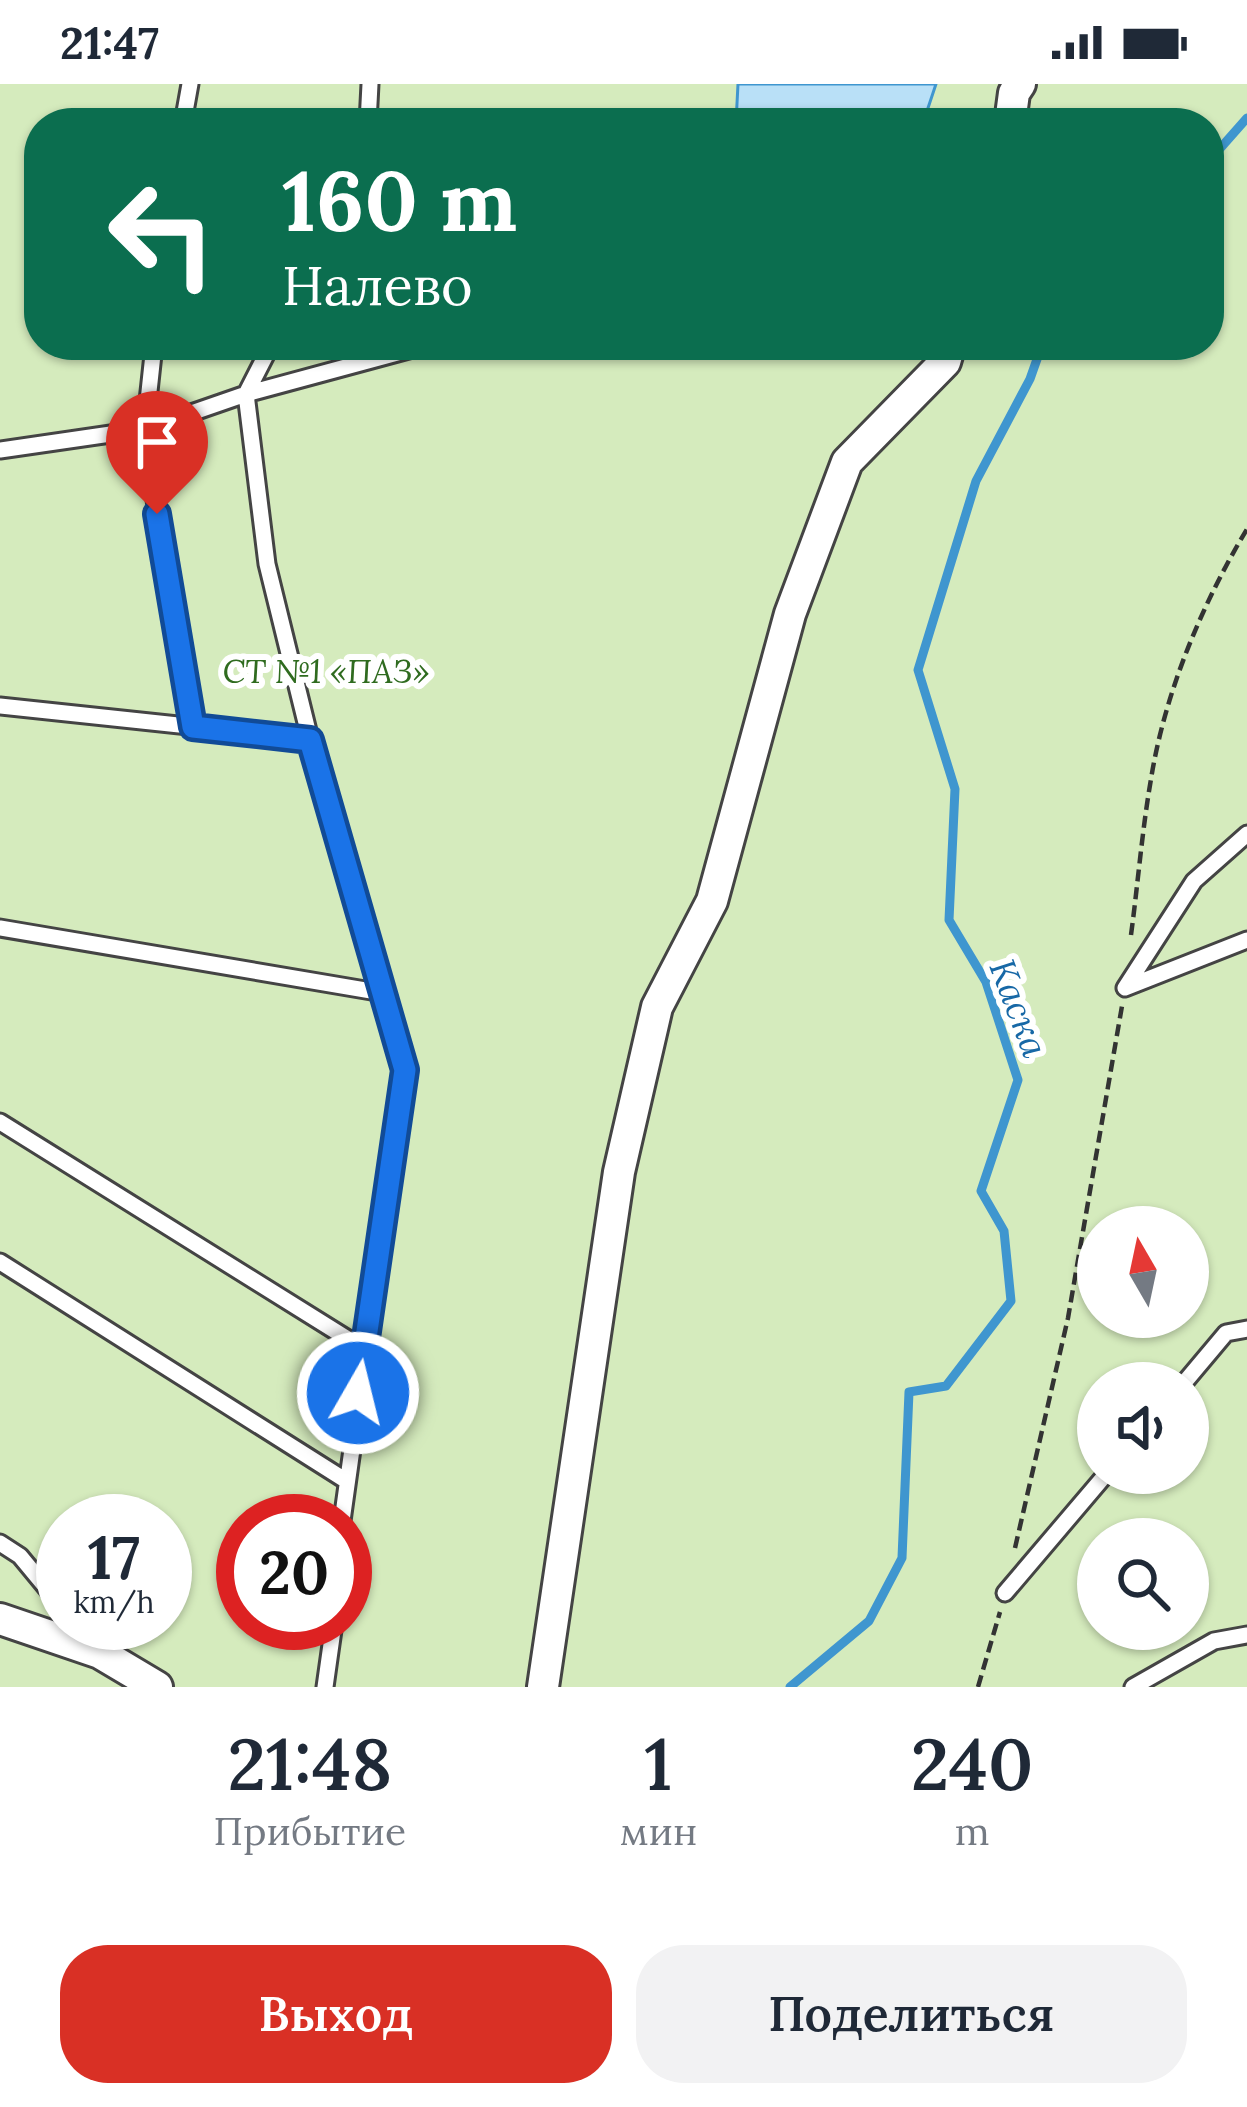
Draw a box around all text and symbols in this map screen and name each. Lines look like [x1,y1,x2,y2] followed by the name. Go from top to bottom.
[60,14,159,71] text: 21:47
[282,146,517,254] text: 160 m
[84,156,240,312] icon: left
[282,251,473,320] text: Налево
[106,391,208,514] pin
[124,409,190,475] icon: arrive
[222,650,430,692] park label: СТ №1 «ПАЗ»
[979,953,1059,1064] water label: Каска
[1077,1206,1209,1338] north arrow
[1077,1206,1209,1650] map controls
[295,1330,421,1456] position arrow
[1077,1362,1209,1494] button: sound
[216,1494,372,1650] speed limit sign: 20
[1077,1518,1209,1650] button: search
[88,1519,140,1595] text: 17
[73,1583,155,1621] text: km/h
[227,1718,392,1810] text: 21:48
[644,1718,673,1810] text: 1
[911,1718,1033,1810] text: 240
[214,1806,406,1856] text: Прибытие
[620,1806,697,1856] text: мин
[955,1806,990,1856] text: m
[60,1945,612,2083] button: Выход
[636,1945,1187,2083] button: Поделиться

